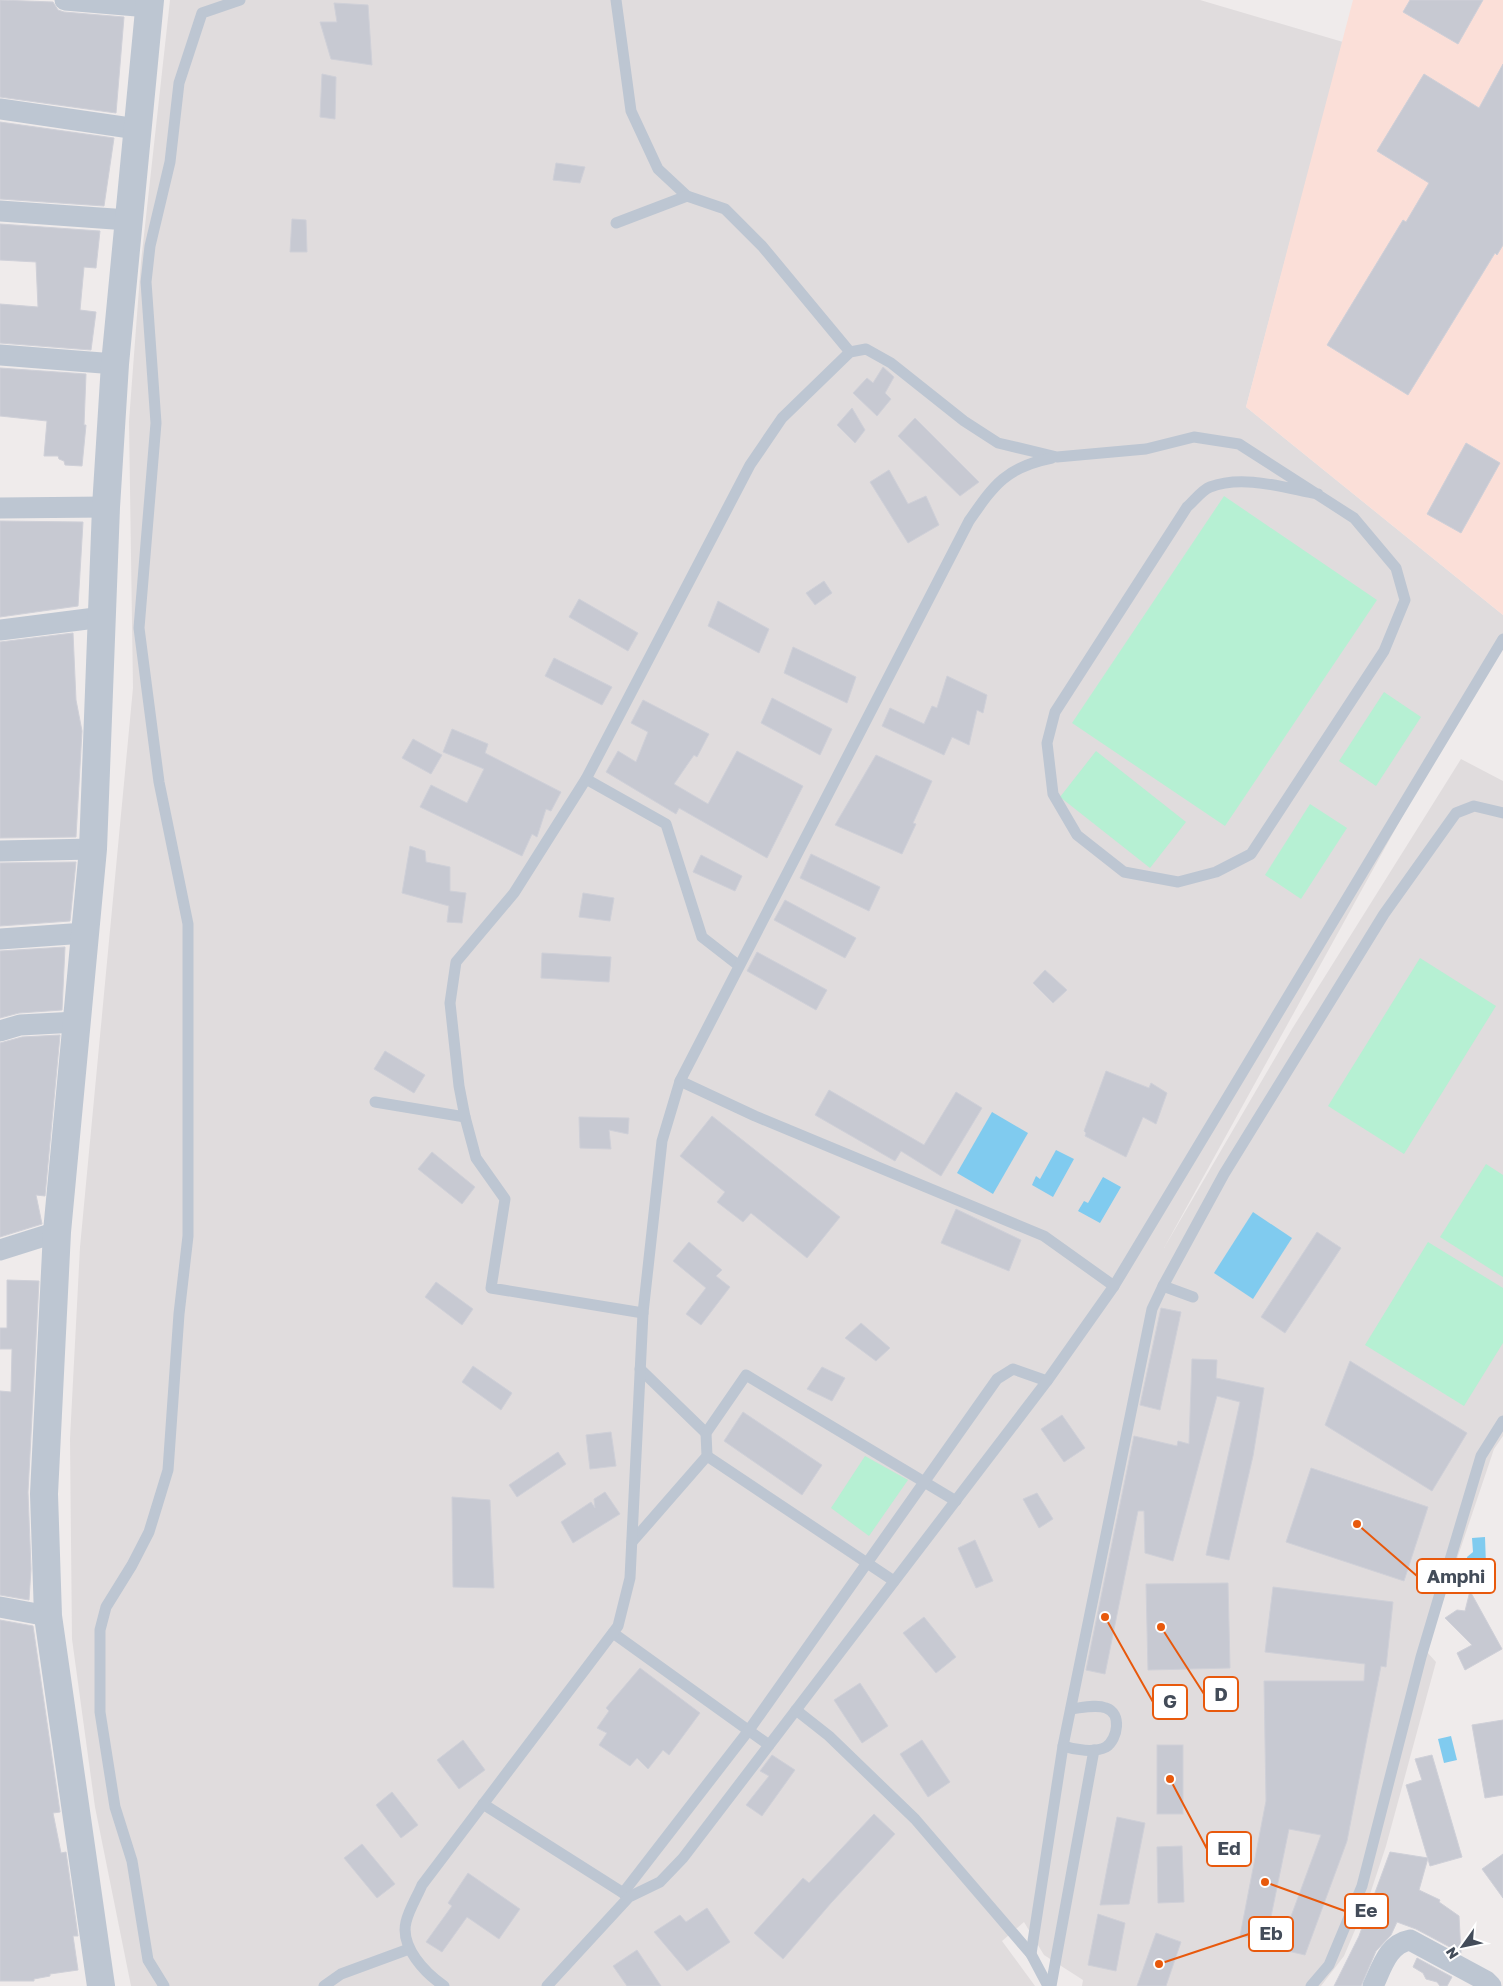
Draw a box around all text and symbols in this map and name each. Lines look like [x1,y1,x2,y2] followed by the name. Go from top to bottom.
[1417,1559,1495,1593] callout: Amphi
[1427,1564,1485,1587] text: Amphi
[1204,1677,1238,1711] callout: D
[1214,1682,1228,1705] text: D
[1153,1685,1187,1719] callout: G
[1163,1689,1177,1712] text: G
[1207,1832,1251,1866] callout: Ed
[1217,1836,1241,1859] text: Ed
[1345,1894,1388,1928] callout: Ee
[1355,1898,1377,1921] text: Ee
[1249,1917,1293,1951] callout: Eb
[1259,1921,1283,1944] text: Eb
[1438,1921,1488,1971] north arrow
[1442,1944,1462,1962] text: N

